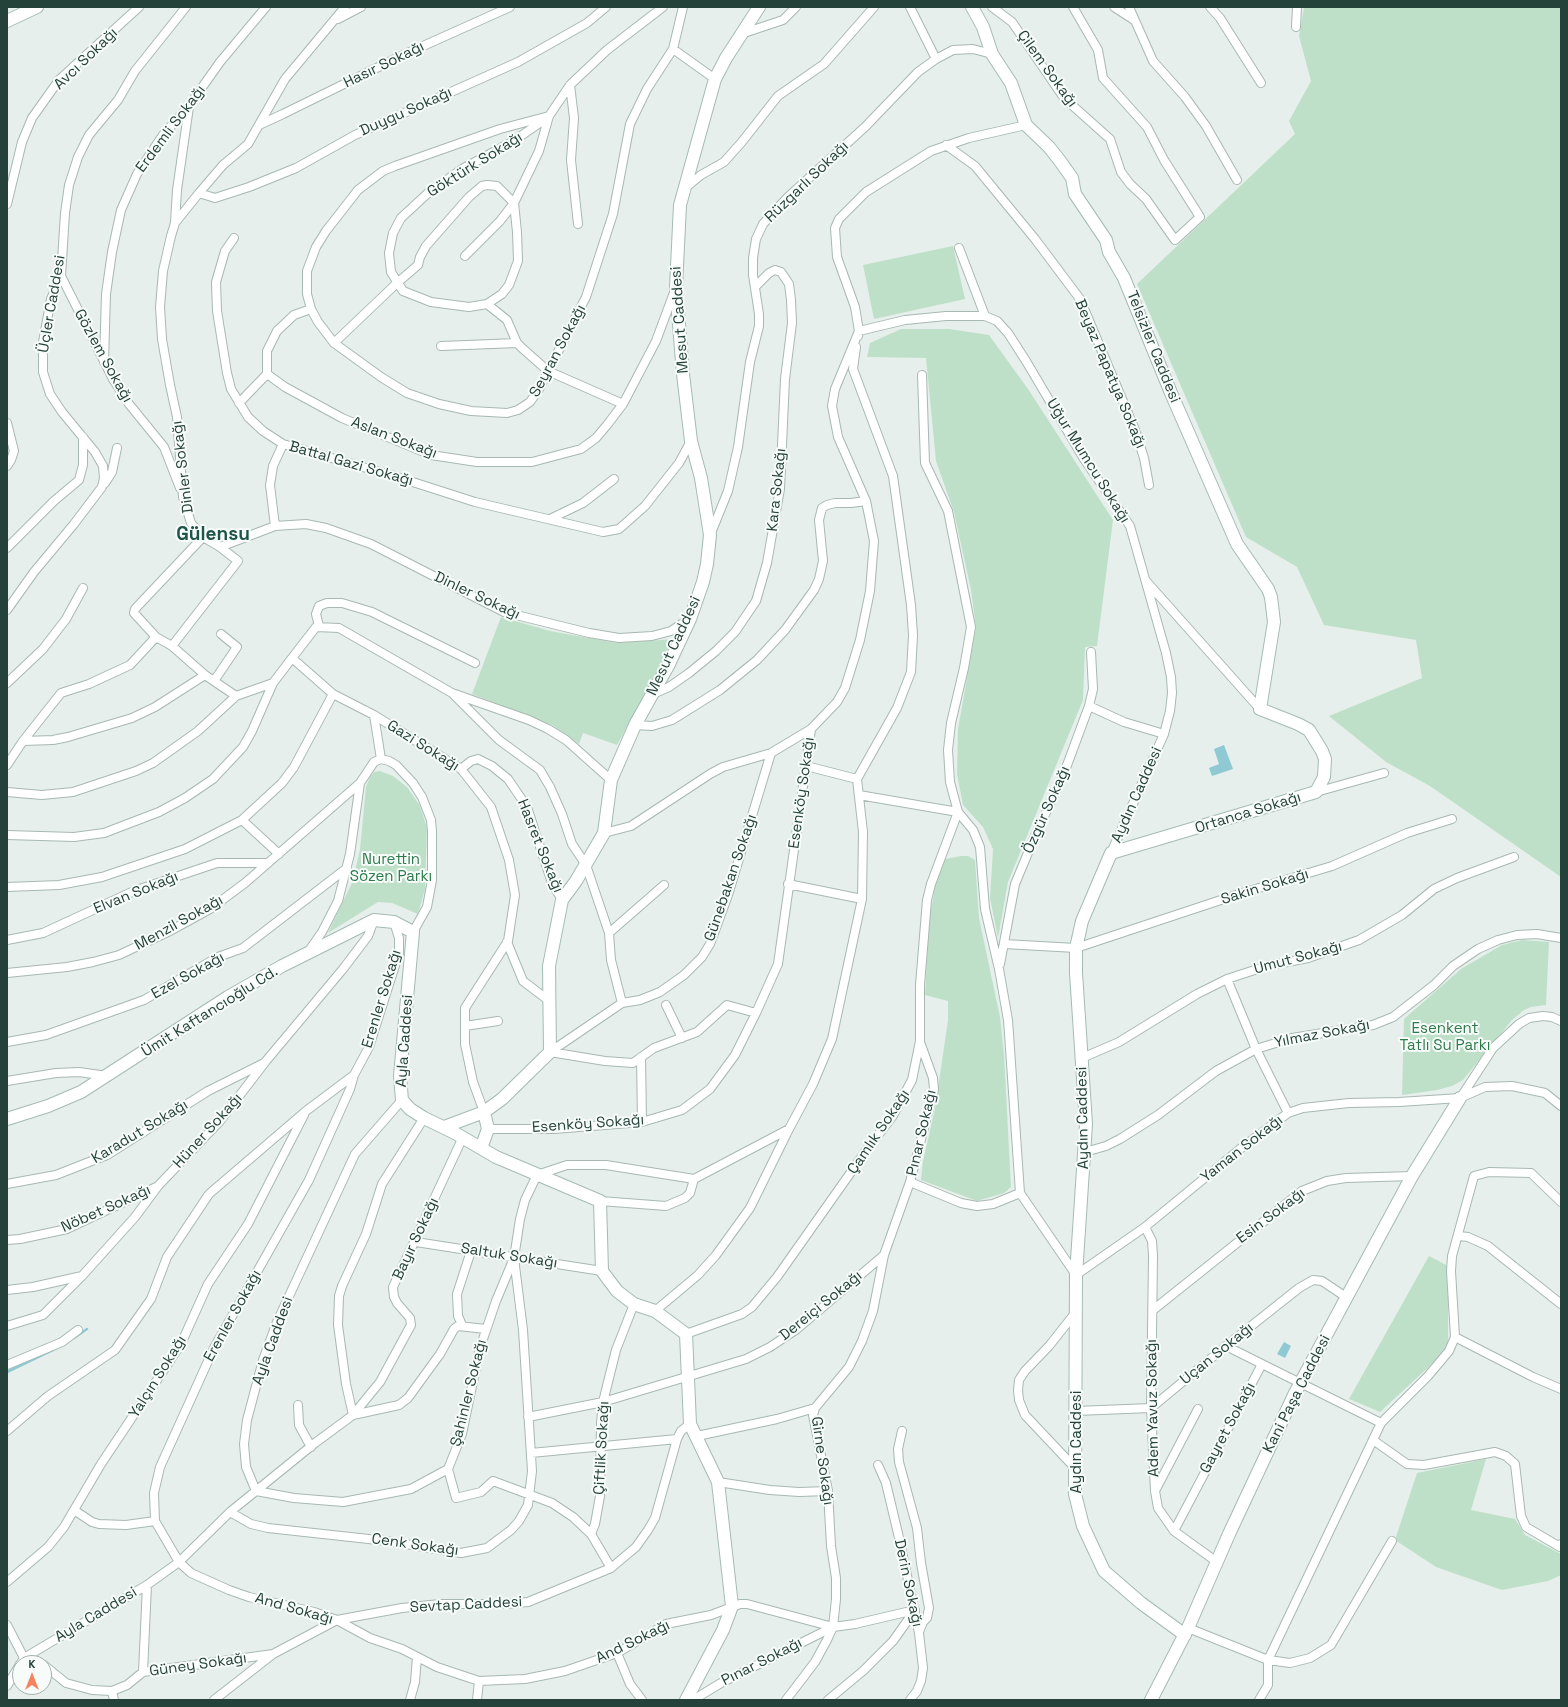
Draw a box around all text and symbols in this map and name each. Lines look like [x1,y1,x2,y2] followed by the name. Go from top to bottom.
[50,24,122,94] street label: Avcı Sokağı
[1013,27,1081,111] street label: Çilem Sokağı
[341,38,427,92] street label: Hasır Sokağı
[132,82,210,176] street label: Erdemli Sokağı
[357,84,455,140] street label: Duygu Sokağı
[424,128,526,202] street label: Göktürk Sokağı
[761,138,853,226] street label: Rüzgarlı Sokağı
[35,254,69,354] street label: Üçler Caddesi
[667,266,693,374] street label: Mesut Caddesi
[1122,288,1184,406] street label: Telsizler Caddesi
[1070,297,1150,451] street label: Beyaz Papatya Sokağı
[526,302,590,400] street label: Seyran Sokağı
[70,306,136,406] street label: Gözlem Sokağı
[1042,395,1134,527] street label: Uğur Mumcu Sokağı
[348,413,440,463] street label: Aslan Sokağı
[168,420,198,514] street label: Dinler Sokağı
[287,438,415,490] street label: Battal Gazi Sokağı
[764,447,790,533] street label: Kara Sokağı
[176,524,250,546] district label: Gülensu
[431,568,523,624] street label: Dinler Sokağı
[643,593,705,699] street label: Mesut Caddesi
[383,717,463,775] street label: Gazi Sokağı
[785,736,819,850] street label: Esenköy Sokağı
[1108,744,1166,846] street label: Aydın Caddesi
[1020,763,1074,857] street label: Özgür Sokağı
[1193,788,1303,838] street label: Ortanca Sokağı
[513,797,567,895] street label: Hasret Sokağı
[701,812,761,944] street label: Günebakan Sokağı
[350,851,432,886] park label: Nurettin Sözen Parkı
[1219,865,1311,909] street label: Sakin Sokağı
[91,868,181,918] street label: Elvan Sokağı
[132,891,226,955] street label: Menzil Sokağı
[1252,938,1344,978] street label: Umut Sokağı
[358,948,406,1050] street label: Erenler Sokağı
[148,949,228,1003] street label: Ezel Sokağı
[139,963,281,1061] street label: Ümit Kaftancıoğlu Cd.
[393,994,417,1088] street label: Ayla Caddesi
[1273,1016,1371,1052] street label: Yılmaz Sokağı
[1400,1020,1490,1055] park label: Esenkent Tatlı Su Parkı
[1073,1066,1093,1170] street label: Aydın Caddesi
[844,1086,914,1178] street label: Çamlık Sokağı
[903,1088,941,1178] street label: Pınar Sokağı
[170,1090,246,1172] street label: Hüner Sokağı
[89,1096,191,1168] street label: Karadut Sokağı
[531,1111,645,1137] street label: Esenköy Sokağı
[1197,1111,1287,1187] street label: Yaman Sokağı
[58,1181,154,1237] street label: Nöbet Sokağı
[1233,1184,1309,1248] street label: Esin Sokağı
[389,1195,443,1283] street label: Bayır Sokağı
[459,1239,559,1273] street label: Saltuk Sokağı
[200,1267,266,1365] street label: Erenler Sokağı
[776,1267,866,1345] street label: Dereiçi Sokağı
[249,1294,297,1388] street label: Ayla Caddesi
[1177,1319,1257,1389] street label: Uçan Sokağı
[125,1332,191,1422] street label: Yalçın Sokağı
[1259,1332,1335,1456] street label: Kani Paşa Caddesi
[447,1337,491,1449] street label: Şahinler Sokağı
[1143,1339,1163,1477] street label: Adem Yavuz Sokağı
[1197,1379,1259,1477] street label: Gayret Sokağı
[1068,1391,1086,1493] street label: Aydın Caddesi
[591,1401,613,1495] street label: Çiftlik Sokağı
[807,1416,837,1506] street label: Girne Sokağı
[370,1530,460,1560] street label: Cenk Sokağı
[890,1537,926,1629] street label: Derin Sokağı
[52,1583,140,1647] street label: Ayla Caddesi
[253,1589,335,1629] street label: And Sokağı
[409,1593,523,1617] street label: Sevtap Caddesi
[593,1616,673,1668] street label: And Sokağı
[719,1634,805,1690] street label: Pınar Sokağı
[148,1649,248,1681] street label: Güney Sokağı
[12,1655,52,1695] north arrow
[29,1657,35,1671] text: K

